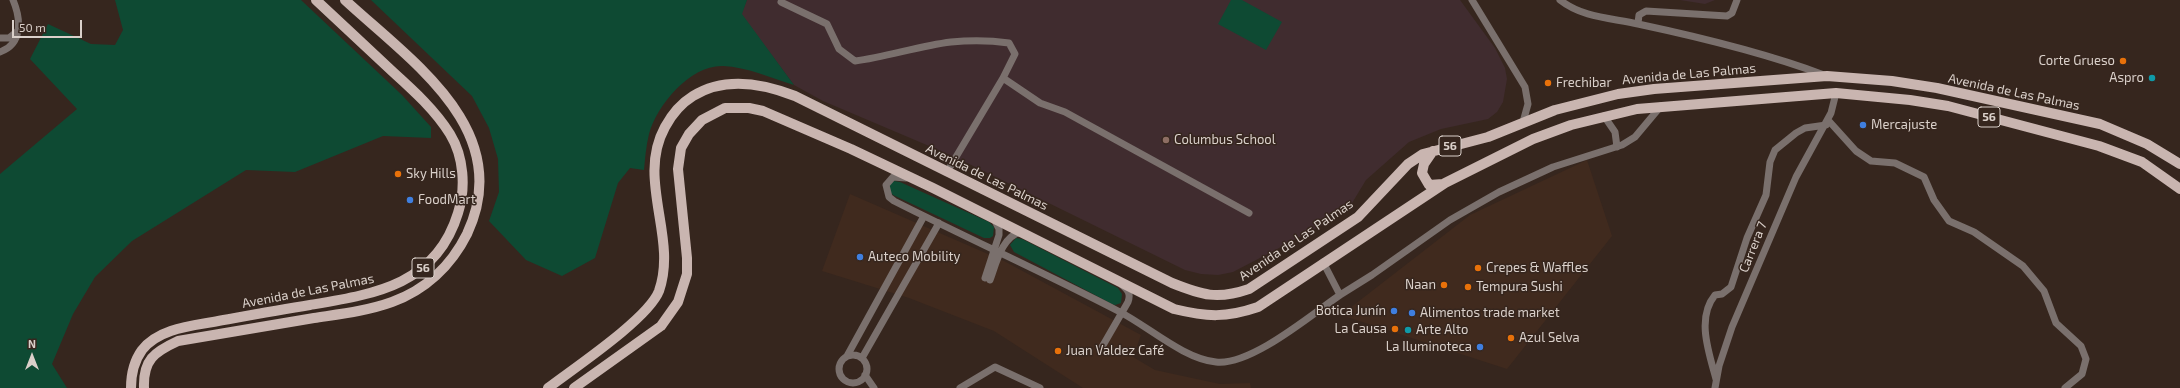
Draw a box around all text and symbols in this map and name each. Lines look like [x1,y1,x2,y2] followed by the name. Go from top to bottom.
[14,12,84,38] scale bar
[19,20,46,34] text: 50 m
[2038,53,2115,69] place label: Corte Grueso
[2118,56,2128,66] marker: Corte Grueso
[1621,60,1757,88] street label: Avenida de Las Palmas
[1947,70,2081,114] street label: Avenida de Las Palmas
[2109,70,2144,86] place label: Aspro
[2147,73,2157,83] marker: Aspro
[1556,75,1612,91] place label: Frechibar
[1543,78,1553,88] marker: Frechibar
[1978,107,2000,127] road number: 56
[1871,117,1937,133] place label: Mercajuste
[1858,120,1868,130] marker: Mercajuste
[1174,132,1276,148] place label: Columbus School
[1161,135,1171,145] marker: Columbus School
[1439,136,1461,156] road number: 56
[923,141,1051,213] street label: Avenida de Las Palmas
[406,166,456,182] place label: Sky Hills
[393,169,403,179] marker: Sky Hills
[418,192,476,208] place label: FoodMart
[405,195,415,205] marker: FoodMart
[1236,196,1356,284] street label: Avenida de Las Palmas
[1736,219,1770,275] street label: Carrera 7
[868,249,960,265] place label: Auteco Mobility
[855,252,865,262] marker: Auteco Mobility
[412,258,434,278] road number: 56
[1486,260,1588,276] place label: Crepes & Waffles
[1473,263,1483,273] marker: Crepes & Waffles
[241,271,375,311] street label: Avenida de Las Palmas
[1405,277,1436,293] place label: Naan
[1476,279,1563,295] place label: Tempura Sushi
[1439,280,1449,290] marker: Naan
[1463,282,1473,292] marker: Tempura Sushi
[1316,303,1386,319] place label: Botica Junín
[1420,305,1560,321] place label: Alimentos trade market
[1389,306,1399,316] marker: Botica Junín
[1407,308,1417,318] marker: Alimentos trade market
[1335,321,1387,337] place label: La Causa
[1416,322,1468,338] place label: Arte Alto
[1390,324,1400,334] marker: La Causa
[1403,325,1413,335] marker: Arte Alto
[1519,330,1580,346] place label: Azul Selva
[1506,333,1516,343] marker: Azul Selva
[12,336,52,376] north arrow
[28,337,36,350] text: N
[1386,339,1472,355] place label: La Iluminoteca
[1475,342,1485,352] marker: La Iluminoteca
[1066,343,1164,359] place label: Juan Valdez Café
[1053,346,1063,356] marker: Juan Valdez Café

